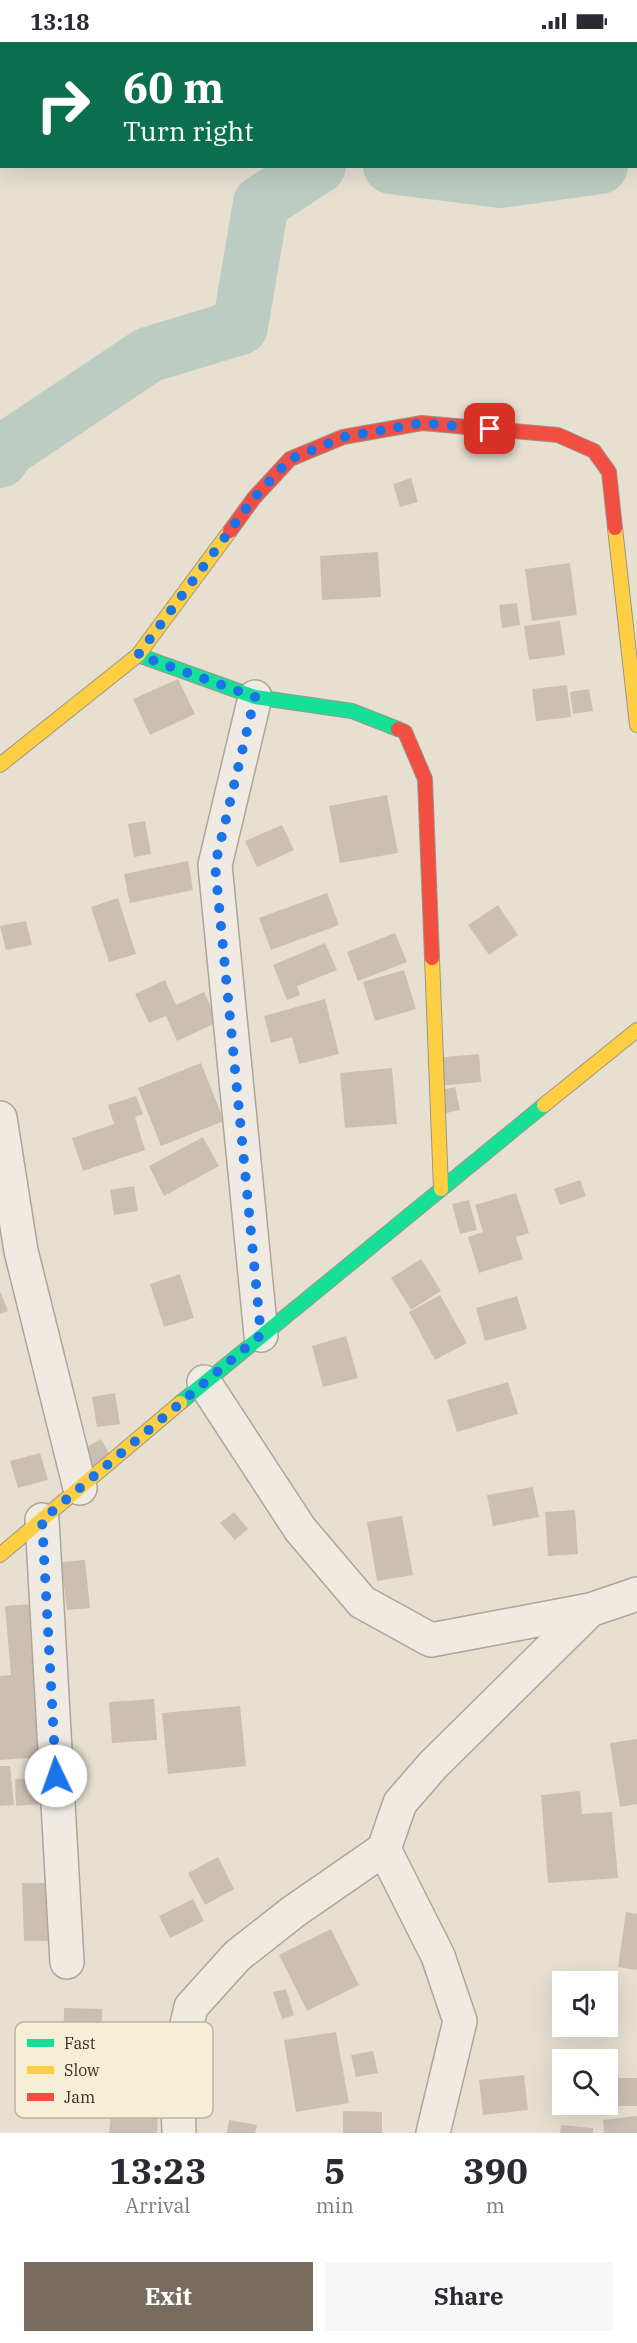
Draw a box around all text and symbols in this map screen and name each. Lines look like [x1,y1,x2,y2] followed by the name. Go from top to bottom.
[30,7,89,36] text: 13:18
[123,60,224,115] text: 60 m
[24,66,102,144] icon: right
[123,113,254,148] text: Turn right
[464,403,515,454] pin
[473,412,506,445] icon: arrive
[24,1744,88,1808] position arrow
[552,1971,618,2115] map controls
[552,1971,618,2037] button: sound
[15,2022,213,2118] legend
[64,2033,96,2053] text: Fast
[552,2049,618,2115] button: search
[64,2060,100,2080] text: Slow
[64,2087,95,2107] text: Jam
[109,2147,206,2194] text: 13:23
[324,2147,346,2194] text: 5
[463,2147,528,2194] text: 390
[125,2192,190,2219] text: Arrival
[316,2192,354,2219] text: min
[486,2192,505,2219] text: m
[24,2262,313,2331] button: Exit
[325,2262,613,2331] button: Share

